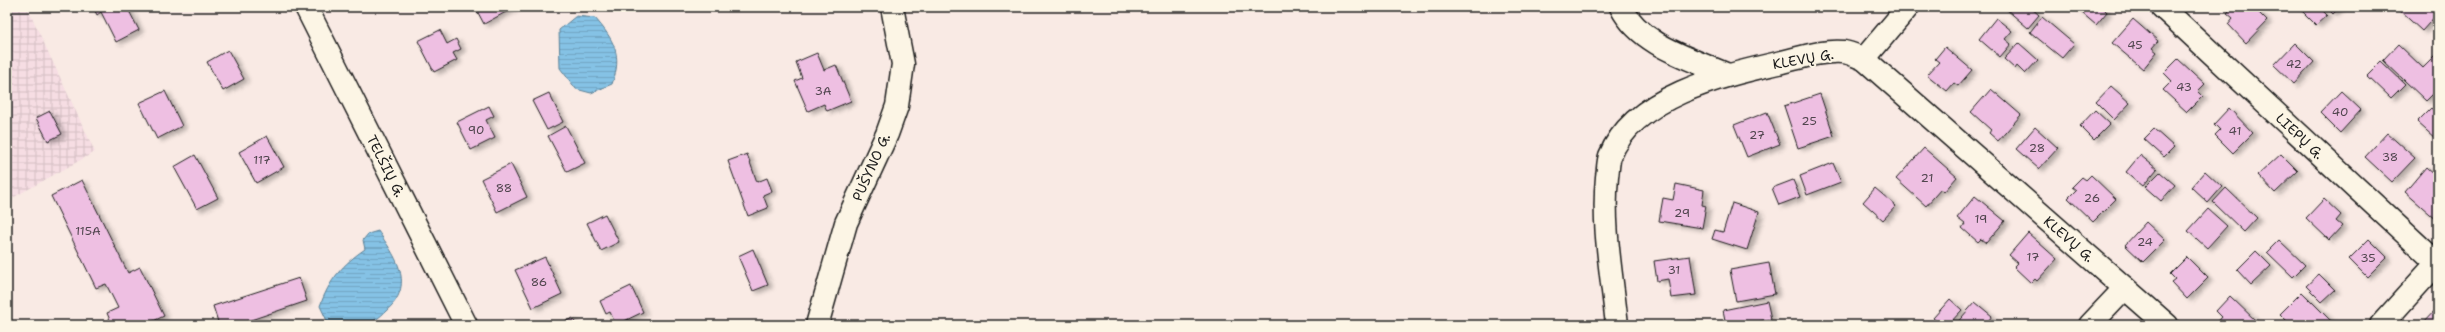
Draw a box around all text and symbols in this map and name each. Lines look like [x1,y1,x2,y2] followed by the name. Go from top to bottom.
[2127,37,2143,53] house number: 45
[1771,45,1835,73] street label: KLEVŲ G.
[2286,56,2302,72] house number: 42
[2176,79,2192,95] house number: 43
[815,83,832,99] house number: 3A
[2332,104,2348,120] house number: 40
[2272,109,2328,163] street label: LIEPŲ G.
[1801,113,1817,129] house number: 25
[468,122,484,138] house number: 90
[2229,123,2241,139] house number: 41
[1749,127,1765,143] house number: 27
[848,130,894,204] street label: PUŠYNO G.
[363,132,409,200] street label: TELŠIŲ G.
[2029,140,2045,156] house number: 28
[2382,149,2398,165] house number: 38
[253,152,271,168] house number: 117
[1921,170,1933,186] house number: 21
[496,180,512,196] house number: 88
[2084,190,2100,206] house number: 26
[1674,205,1690,221] house number: 29
[1975,211,1987,227] house number: 19
[2040,212,2098,266] street label: KLEVŲ G.
[75,223,101,239] house number: 115A
[2137,234,2153,250] house number: 24
[2027,249,2039,265] house number: 17
[2360,250,2376,266] house number: 35
[1668,262,1680,278] house number: 31
[531,274,547,290] house number: 86

